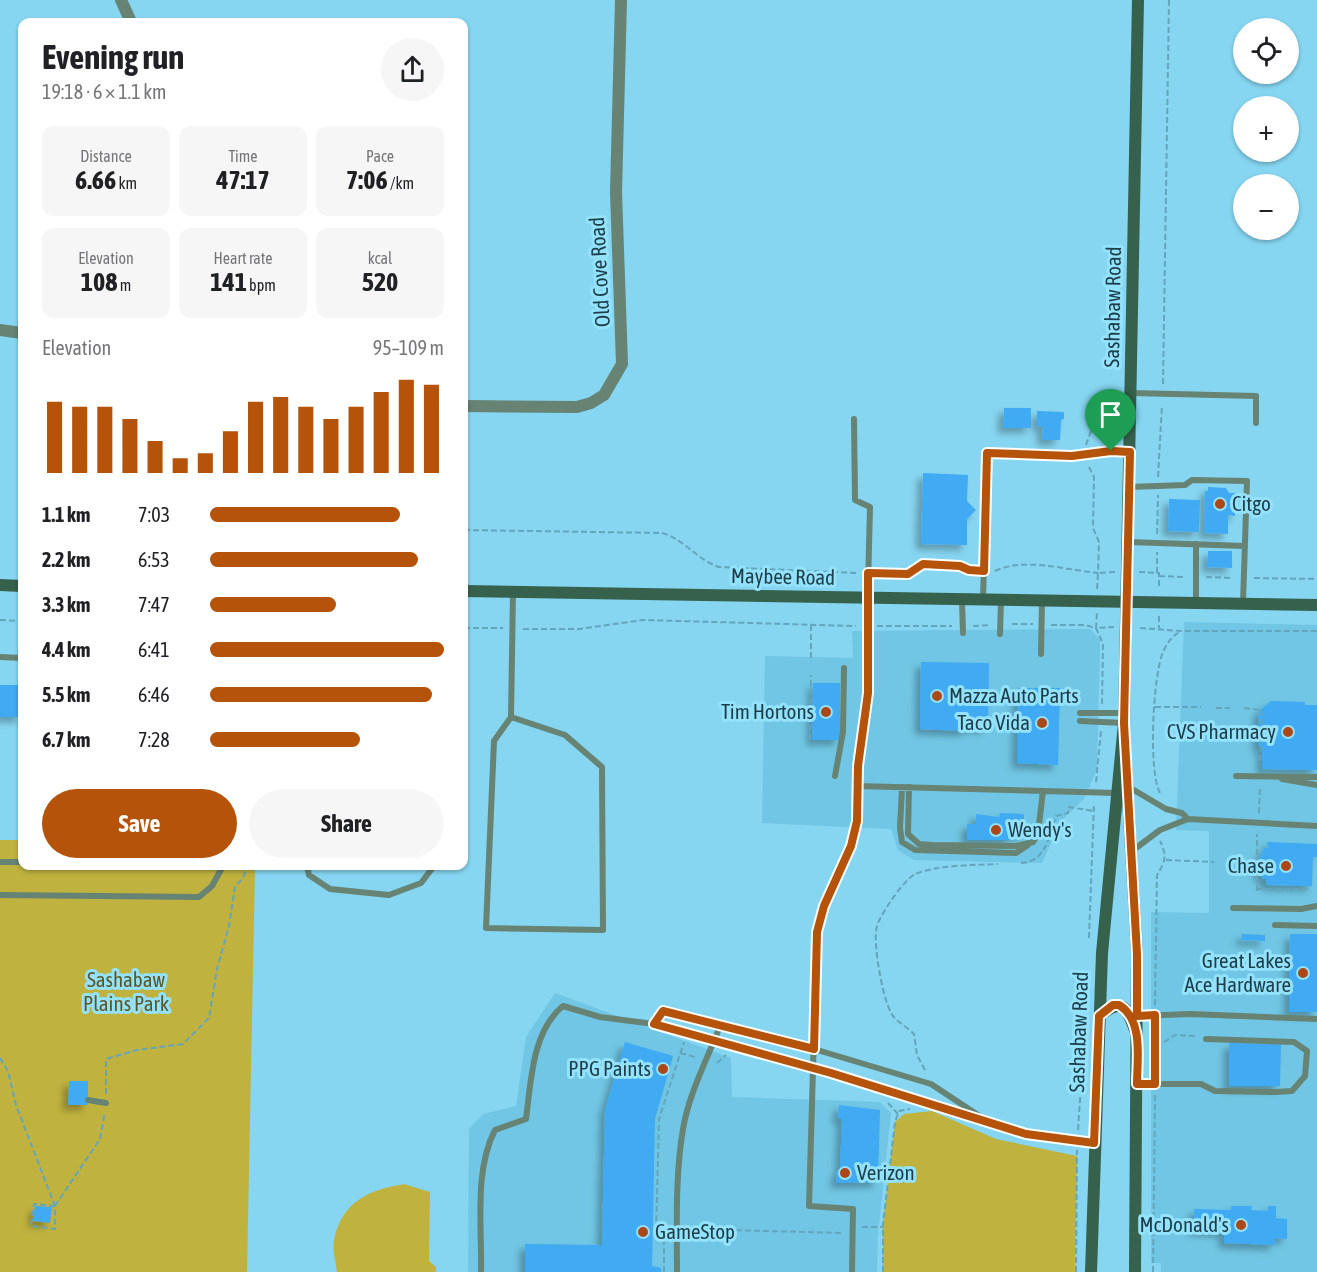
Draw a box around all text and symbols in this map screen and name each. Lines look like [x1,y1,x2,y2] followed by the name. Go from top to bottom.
[1233,18,1299,240] map controls
[1233,18,1299,84] button: locate
[42,38,184,76] text: Evening run
[381,38,444,101] button: share
[42,80,167,103] text: 19:18 · 6 × 1.1 km
[1233,96,1299,162] button: +
[80,147,132,165] text: Distance
[228,147,258,165] text: Time
[366,147,394,165] text: Pace
[75,165,116,195] text: 6.66
[216,165,270,195] text: 47:17
[346,165,388,195] text: 7:06
[116,174,137,192] text: km
[388,174,414,192] text: /km
[1233,174,1299,240] button: −
[584,216,614,328] street label: Old Cove Road
[1099,246,1125,368] street label: Sashabaw Road
[78,249,134,267] text: Elevation
[214,249,272,267] text: Heart rate
[368,249,392,267] text: kcal
[81,267,117,297] text: 108
[210,267,247,297] text: 141
[362,267,398,297] text: 520
[117,276,131,294] text: m
[247,276,276,294] text: bpm
[42,336,111,359] text: Elevation
[373,336,444,359] text: 95–109 m
[1085,389,1136,451] pin
[1094,398,1127,431] icon: arrive
[1232,491,1271,515] place label: Citgo
[1213,497,1227,511] marker: Citgo
[42,503,90,526] text: 1.1 km
[138,503,170,526] text: 7:03
[42,548,90,571] text: 2.2 km
[138,548,170,571] text: 6:53
[731,563,835,589] street label: Maybee Road
[42,593,90,616] text: 3.3 km
[138,593,170,616] text: 7:47
[42,638,90,661] text: 4.4 km
[138,638,170,661] text: 6:41
[42,683,90,706] text: 5.5 km
[138,683,170,706] text: 6:46
[949,683,1079,707] place label: Mazza Auto Parts
[930,689,944,703] marker: Mazza Auto Parts
[721,699,814,723] place label: Tim Hortons
[819,705,833,719] marker: Tim Hortons
[957,710,1030,734] place label: Taco Vida
[1035,716,1049,730] marker: Taco Vida
[1167,719,1276,743] place label: CVS Pharmacy
[1281,725,1295,739] marker: CVS Pharmacy
[42,728,90,751] text: 6.7 km
[138,728,170,751] text: 7:28
[42,789,237,858] button: Save
[249,789,444,858] button: Share
[1008,817,1072,841] place label: Wendy's
[989,823,1003,837] marker: Wendy's
[1228,853,1274,877] place label: Chase
[1279,859,1293,873] marker: Chase
[1185,948,1291,996] place label: Great Lakes Ace Hardware
[1296,966,1310,980] marker: Great Lakes Ace Hardware
[83,967,169,1015] park label: Sashabaw Plains Park
[1064,971,1092,1093] street label: Sashabaw Road
[568,1056,651,1080] place label: PPG Paints
[656,1062,670,1076] marker: PPG Paints
[857,1160,915,1184] place label: Verizon
[838,1166,852,1180] marker: Verizon
[1139,1212,1229,1236] place label: McDonald's
[1234,1218,1248,1232] marker: McDonald's
[655,1219,735,1243] place label: GameStop
[636,1225,650,1239] marker: GameStop

